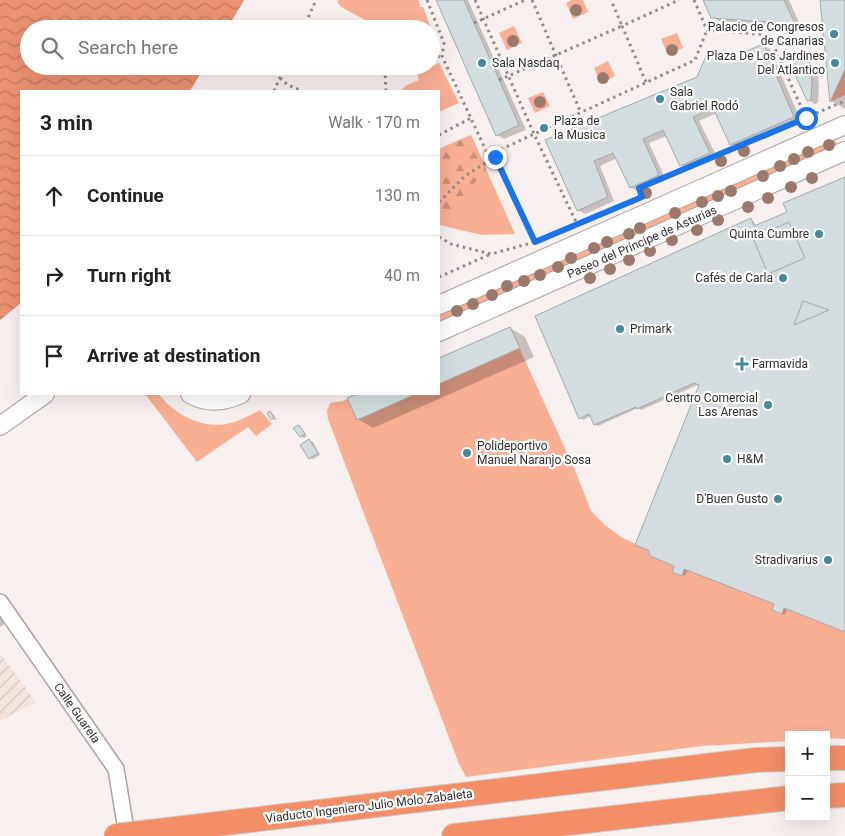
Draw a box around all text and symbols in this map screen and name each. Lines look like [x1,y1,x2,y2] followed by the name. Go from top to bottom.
[20,20,440,75] search box
[708,20,824,48] place label: Palacio de Congresos de Canarias
[828,28,840,40] marker: Palacio de Congresos de Canarias
[38,34,66,62] icon: search
[78,36,178,59] text: Search here
[707,49,825,77] place label: Plaza De Los Jardines Del Atlantico
[492,56,559,70] place label: Sala Nasdaq
[476,57,488,69] marker: Sala Nasdaq
[829,57,841,69] marker: Plaza De Los Jardines Del Atlantico
[670,85,739,113] place label: Sala Gabriel Rodó
[654,93,666,105] marker: Sala Gabriel Rodó
[795,107,818,130] route start
[40,111,93,135] text: 3 min
[328,113,420,132] text: Walk · 170 m
[554,114,605,142] place label: Plaza de la Musica
[538,122,550,134] marker: Plaza de la Musica
[484,146,507,169] route end
[40,182,68,210] icon: ahead
[87,184,164,207] text: Continue
[375,186,420,205] text: 130 m
[565,203,719,281] street label: Paseo del Príncipe de Asturias
[729,227,809,241] place label: Quinta Cumbre
[813,228,825,240] marker: Quinta Cumbre
[40,262,68,290] icon: right
[87,264,171,287] text: Turn right
[384,266,420,285] text: 40 m
[695,271,773,285] place label: Cafés de Carla
[777,272,789,284] marker: Cafés de Carla
[630,322,673,336] place label: Primark
[614,323,626,335] marker: Primark
[40,342,68,370] icon: arrive
[87,344,260,367] text: Arrive at destination
[752,357,808,371] place label: Farmavida
[736,358,748,370] marker: Farmavida
[665,391,758,419] place label: Centro Comercial Las Arenas
[762,399,774,411] marker: Centro Comercial Las Arenas
[477,439,591,467] place label: Polideportivo Manuel Naranjo Sosa
[461,447,473,459] marker: Polideportivo Manuel Naranjo Sosa
[737,452,764,466] place label: H&M
[721,453,733,465] marker: H&M
[696,492,768,506] place label: D'Buen Gusto
[772,493,784,505] marker: D'Buen Gusto
[755,553,818,567] place label: Stradivarius
[822,554,834,566] marker: Stradivarius
[51,680,103,746] street label: Calle Guarela
[785,731,830,821] map controls
[785,731,830,776] button: +
[785,776,830,821] button: −
[265,786,473,826] street label: Viaducto Ingeniero Julio Molo Zabaleta

